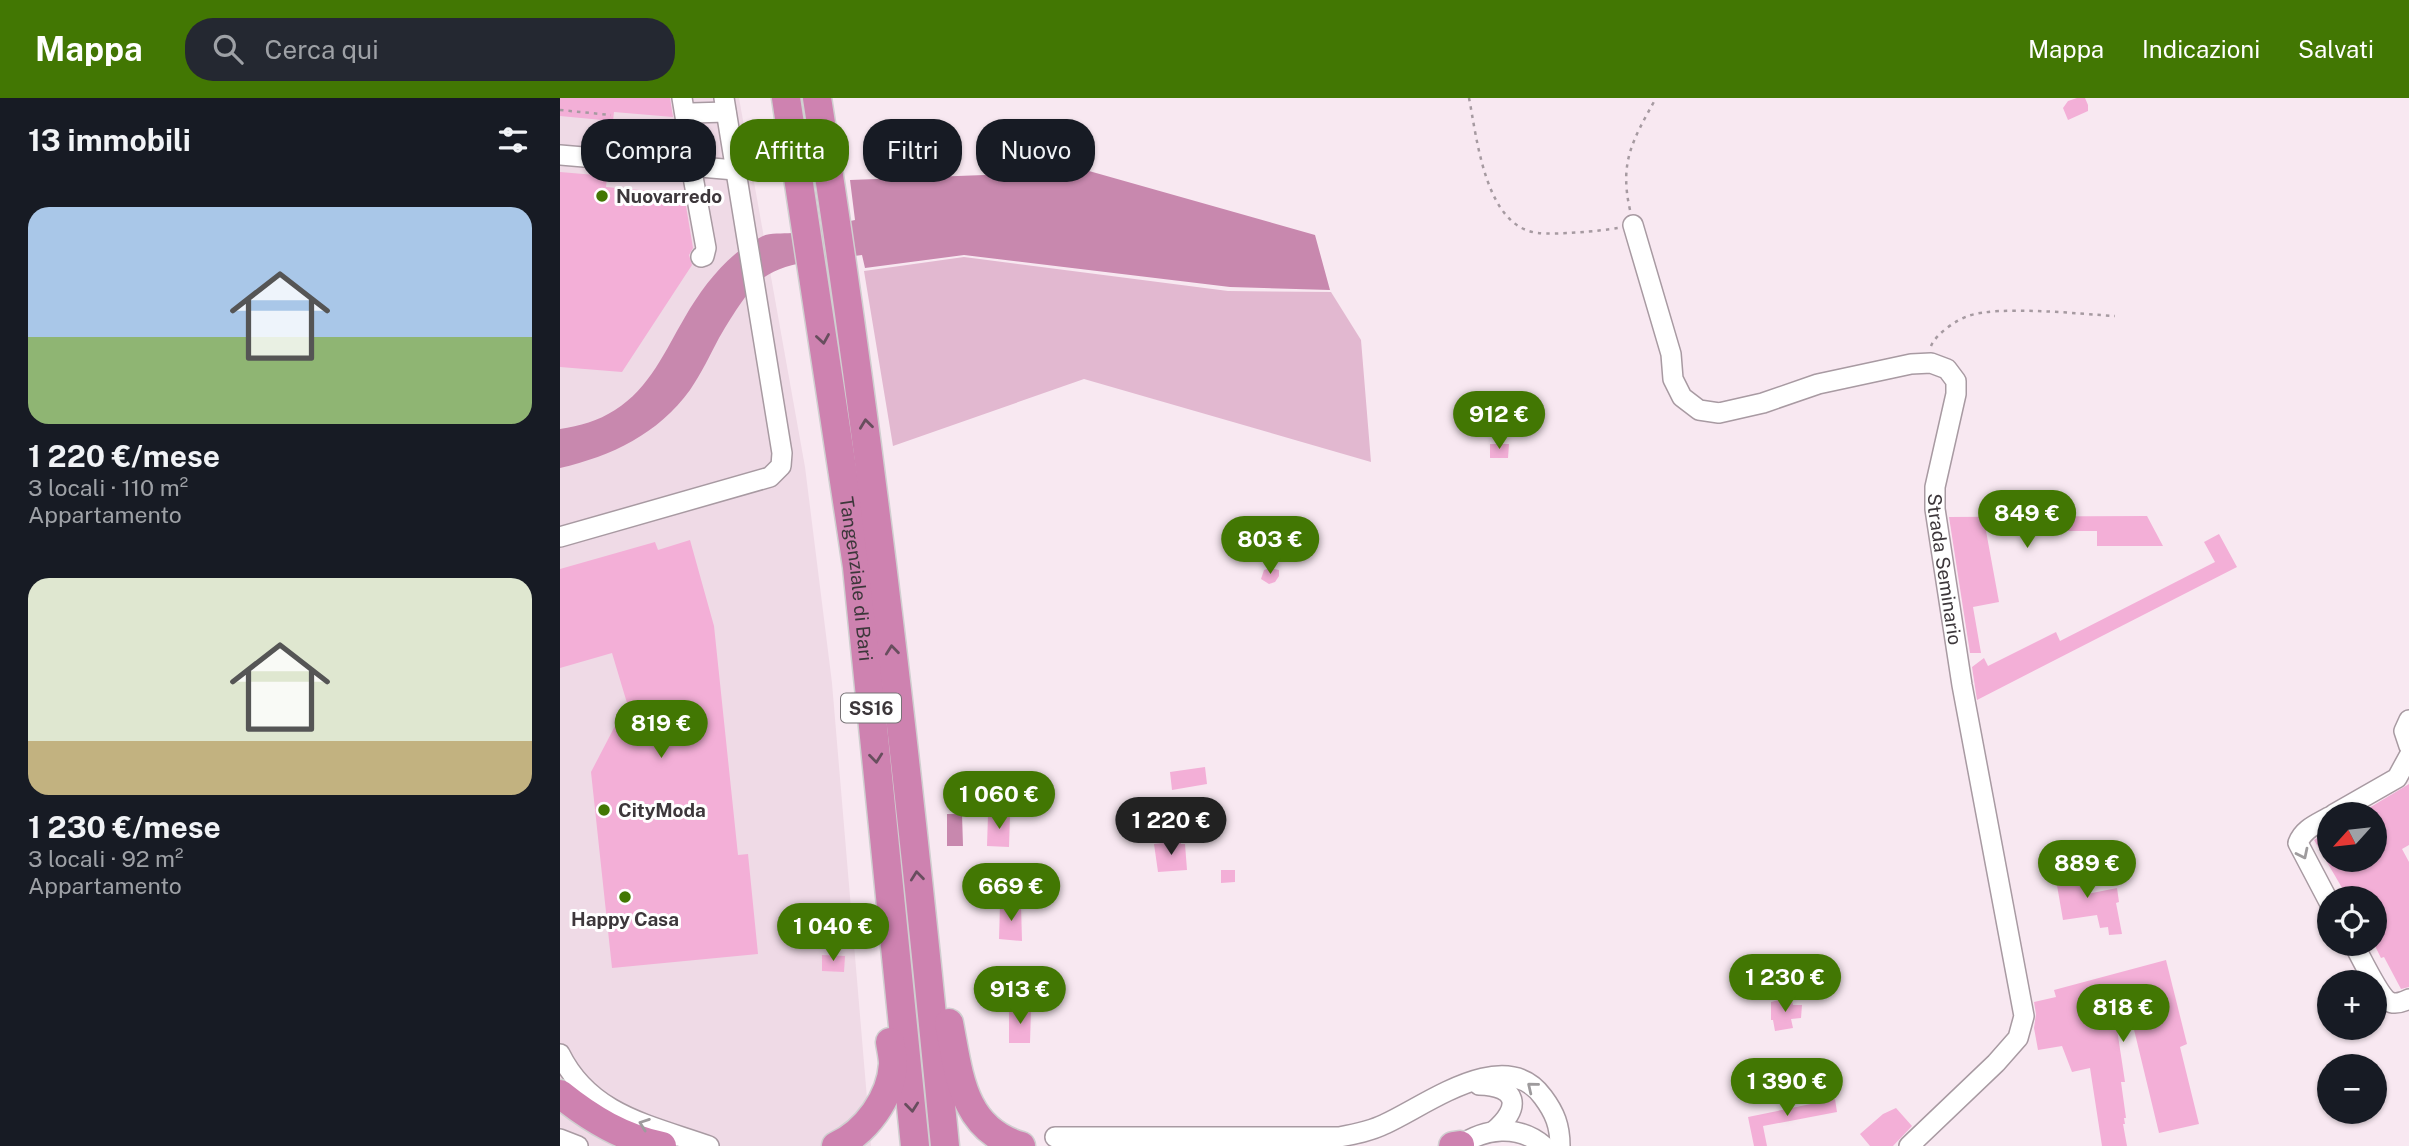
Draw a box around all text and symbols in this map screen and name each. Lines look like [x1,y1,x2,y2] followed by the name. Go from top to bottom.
[185,18,675,81] search box
[35,30,143,68] text: Mappa
[209,30,247,68] icon: search
[265,34,379,65] text: Cerca qui
[2028,35,2104,63] text: Mappa
[2142,35,2260,63] text: Indicazioni
[2298,35,2374,63] text: Salvati
[581,119,716,182] chip: Compra
[730,119,849,182] chip: Affitta
[863,119,962,182] chip: Filtri
[976,119,1095,182] chip: Nuovo
[494,121,532,159] icon: filters
[28,122,191,158] text: 13 immobili
[616,185,722,207] place label: Nuovarredo
[594,188,610,204] marker: Nuovarredo
[217,253,343,379] icon: home
[815,333,830,344] one-way arrow
[1450,392,1548,451] pin: 912 €
[1469,400,1529,427] text: 912 €
[858,418,873,429] one-way arrow
[28,438,220,474] text: 1 220 €/mese
[28,474,188,501] text: 3 locali · 110 m²
[1978,490,2076,550] pin: 849 €
[1924,493,1967,646] street label: Strada Seminario
[835,495,877,662] street label: Tangenziale di Bari
[1994,499,2060,526] text: 849 €
[28,501,182,528] text: Appartamento
[1221,517,1319,576] pin: 803 €
[1237,525,1303,552] text: 803 €
[217,624,343,750] icon: home
[884,644,899,655] one-way arrow
[841,694,901,722] road number: SS16
[612,700,710,760] pin: 819 €
[631,709,691,736] text: 819 €
[869,753,884,764] one-way arrow
[934,772,1064,831] pin: 1 060 €
[959,780,1039,807] text: 1 060 €
[1106,798,1236,857] pin: 1 220 €
[618,799,706,821] place label: CityModa
[596,802,612,818] marker: CityModa
[2317,802,2387,872] north arrow
[2317,802,2387,1124] map controls
[1131,806,1211,833] text: 1 220 €
[28,809,221,845] text: 1 230 €/mese
[2038,840,2136,900] pin: 889 €
[28,845,183,872] text: 3 locali · 92 m²
[2295,847,2309,859] one-way arrow
[2054,849,2120,876] text: 889 €
[962,864,1060,923] pin: 669 €
[910,870,925,882] one-way arrow
[28,872,182,899] text: Appartamento
[978,872,1044,899] text: 669 €
[2317,886,2387,956] button: locate
[617,889,633,905] marker: Happy Casa
[768,904,898,963] pin: 1 040 €
[571,908,679,930] place label: Happy Casa
[793,912,873,939] text: 1 040 €
[1720,954,1850,1014] pin: 1 230 €
[1745,963,1825,990] text: 1 230 €
[971,967,1069,1026] pin: 913 €
[2317,970,2387,1040] button: +
[990,975,1050,1002] text: 913 €
[2074,984,2172,1044] pin: 818 €
[2093,993,2153,1020] text: 818 €
[2317,1054,2387,1124] button: −
[1722,1058,1852,1118] pin: 1 390 €
[1747,1067,1827,1094] text: 1 390 €
[1528,1083,1540,1096] one-way arrow
[904,1101,919,1112] one-way arrow
[639,1118,651,1132] one-way arrow

